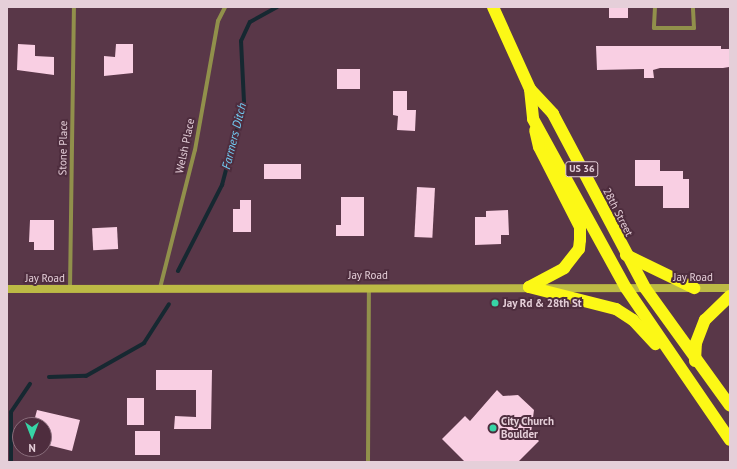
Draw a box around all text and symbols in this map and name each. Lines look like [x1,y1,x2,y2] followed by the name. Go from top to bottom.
[219,101,249,171] water label: Farmers Ditch
[173,117,197,175] street label: Welsh Place
[56,120,70,176] street label: Stone Place
[565,161,599,177] road number: US 36
[600,185,636,239] street label: 28th Street
[348,268,388,282] street label: Jay Road
[673,270,713,284] street label: Jay Road
[25,271,65,285] street label: Jay Road
[503,296,582,310] place label: Jay Rd & 28th St
[490,298,500,308] marker: Jay Rd & 28th St
[501,415,554,441] place label: City Church Boulder
[12,417,52,457] north arrow
[488,423,498,433] marker: City Church Boulder
[28,441,36,455] text: N

